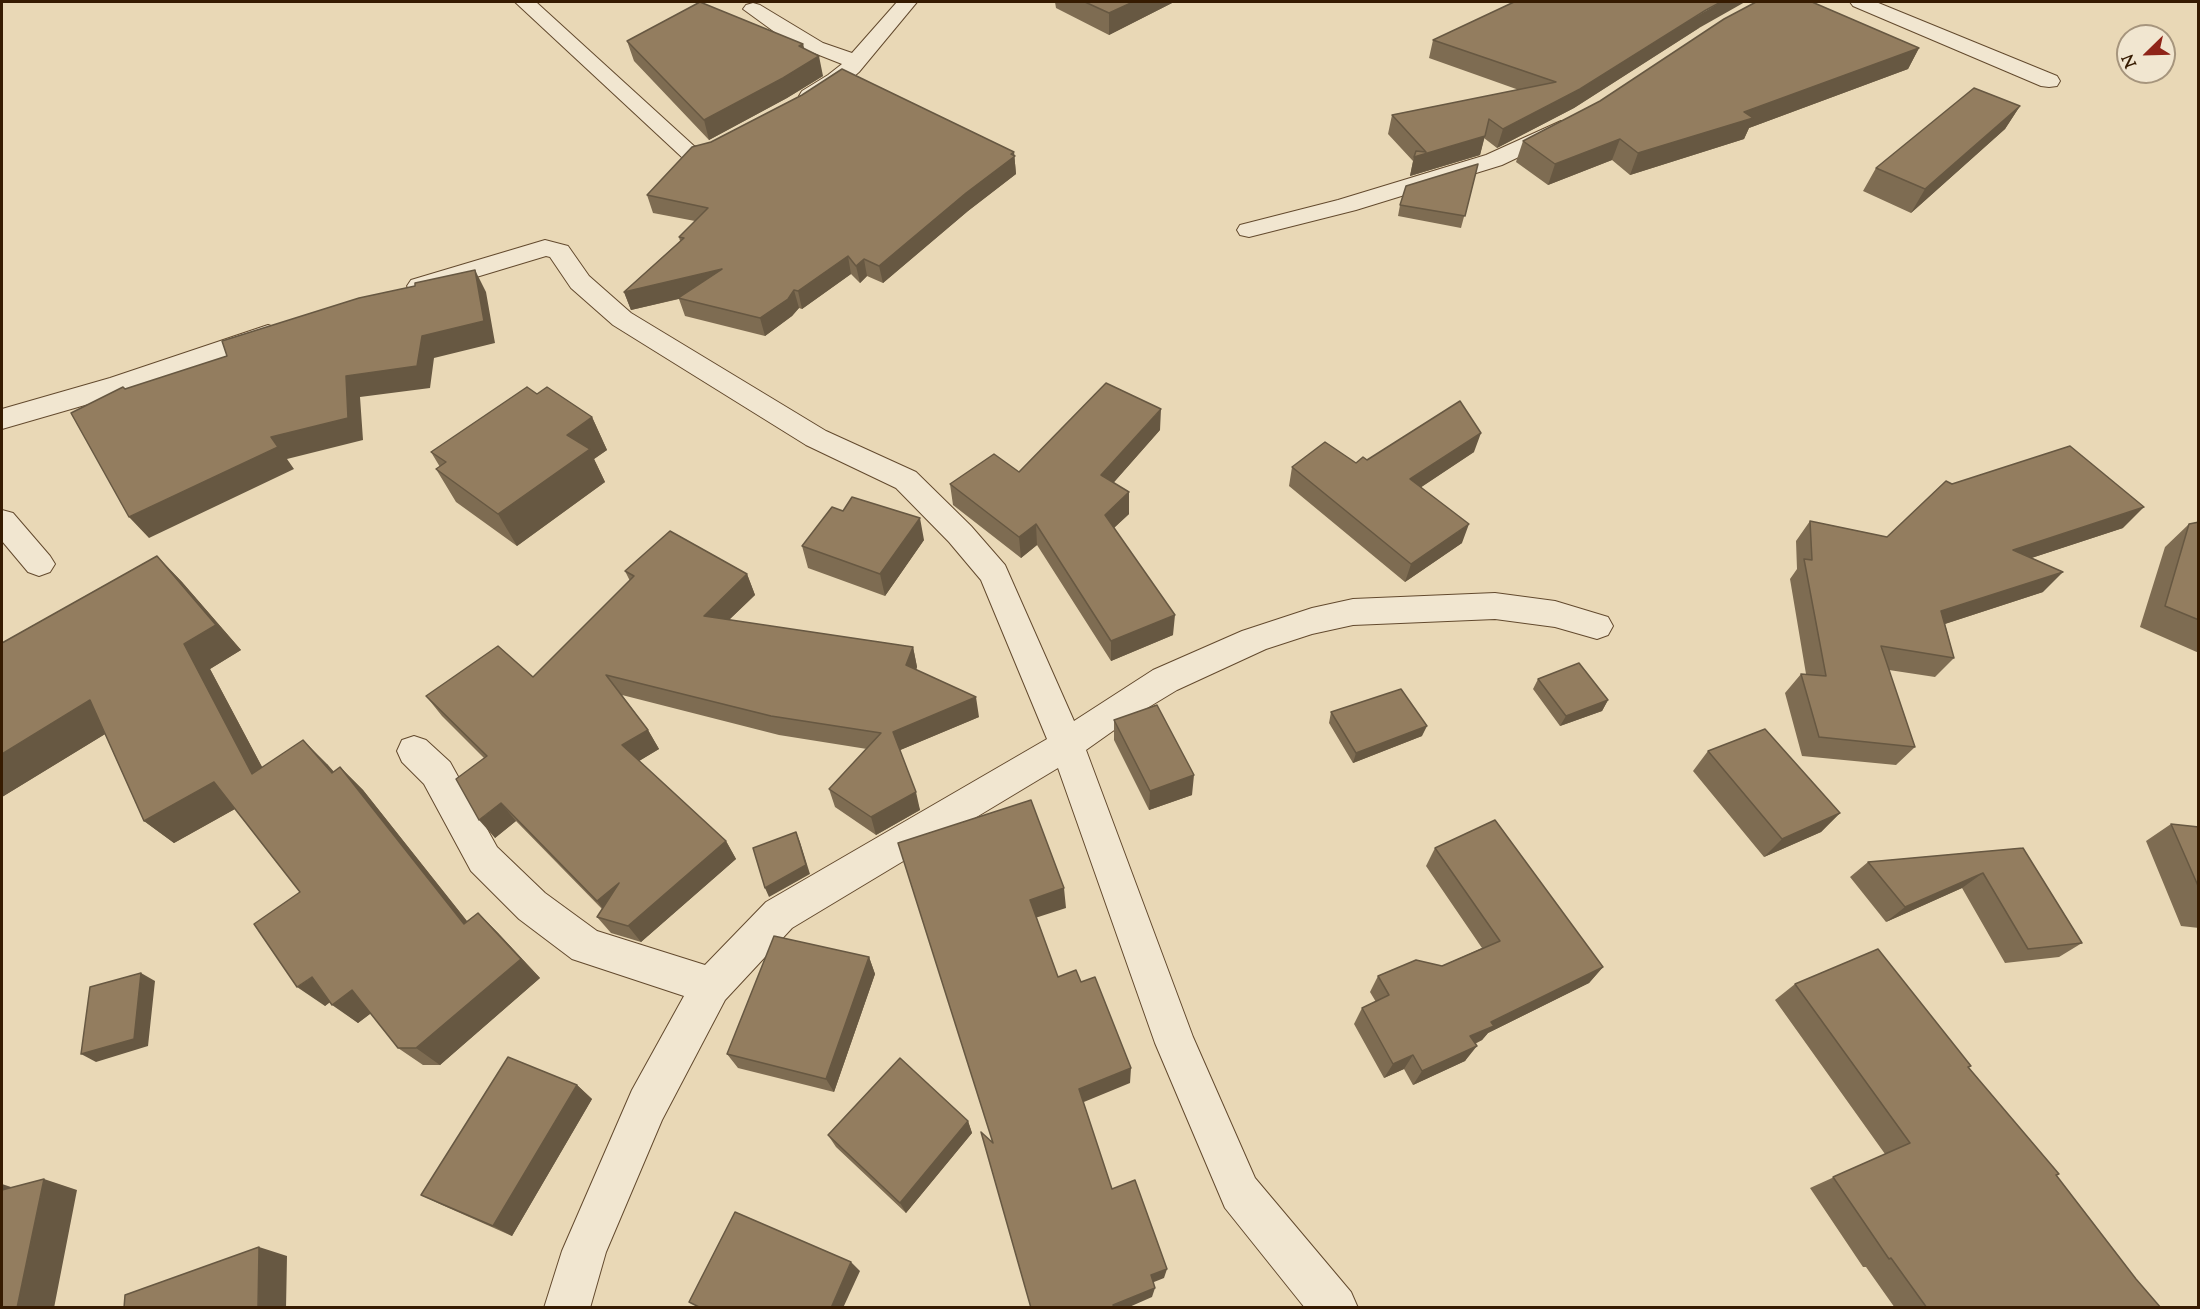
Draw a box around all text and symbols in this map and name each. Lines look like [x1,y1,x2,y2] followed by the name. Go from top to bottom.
[2116,24,2176,84] north arrow
[2118,50,2144,71] text: N

